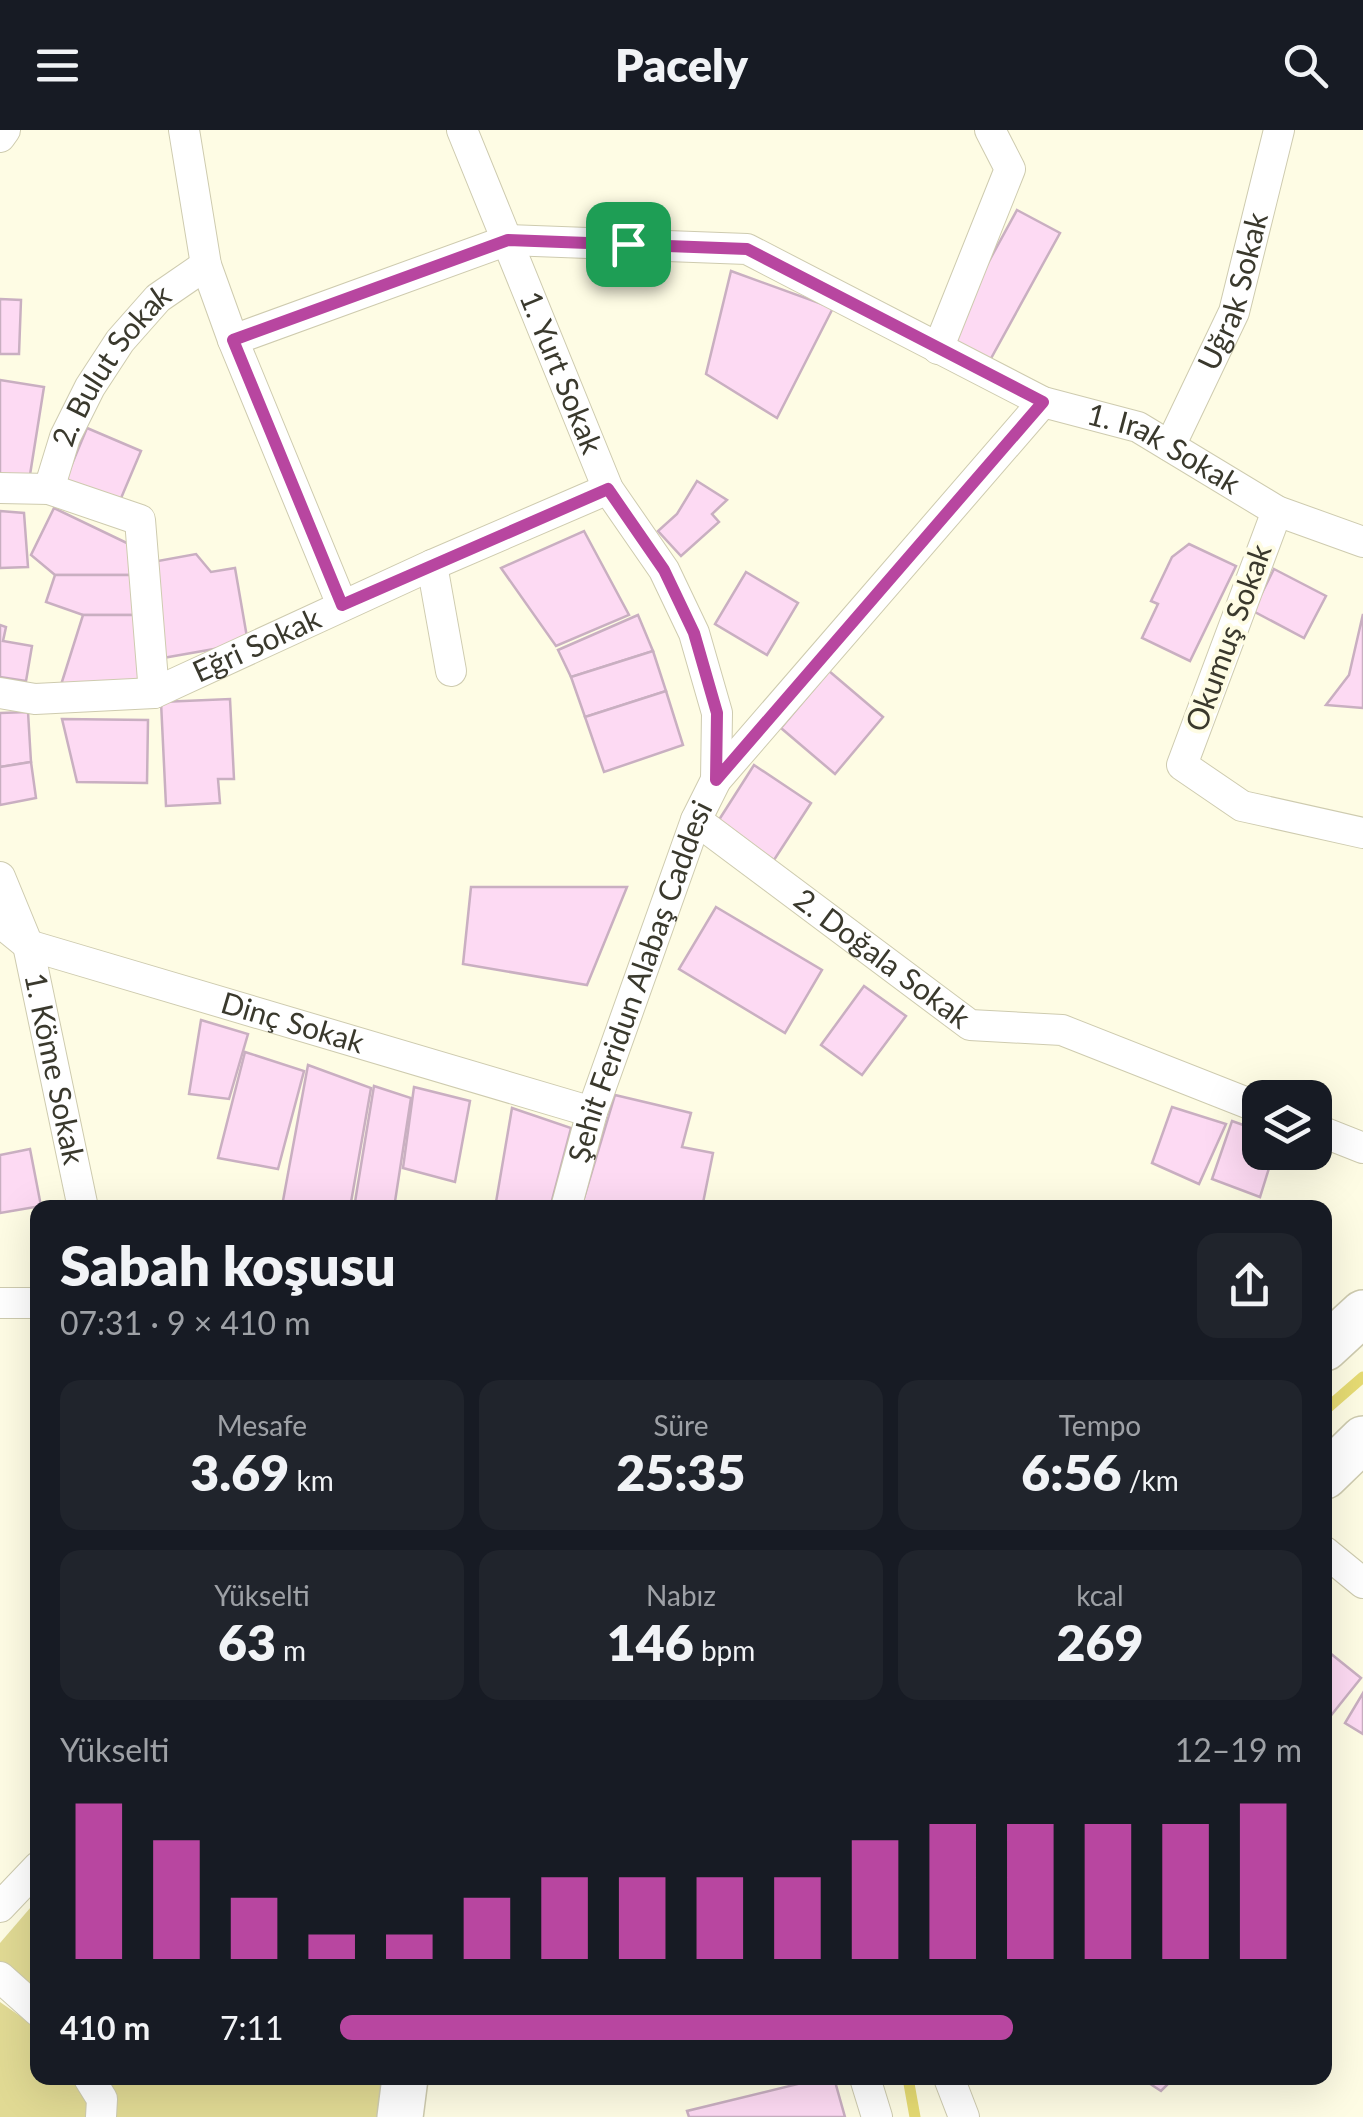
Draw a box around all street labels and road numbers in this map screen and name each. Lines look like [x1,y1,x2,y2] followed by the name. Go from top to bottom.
[1189,208,1274,375] street label: Uğrak Sokak
[43,274,177,450] street label: 2. Bulut Sokak
[513,286,612,459] street label: 1. Yurt Sokak
[1084,394,1248,501] street label: 1. Irak Sokak
[1177,538,1278,736] street label: Okumuş Sokak
[186,598,327,689] street label: Eğri Sokak
[559,794,719,1166] street label: Şehit Feridun Alabaş Caddesi
[788,880,979,1035] street label: 2. Doğala Sokak
[18,969,94,1168] street label: 1. Köme Sokak
[217,983,369,1060] street label: Dinç Sokak

